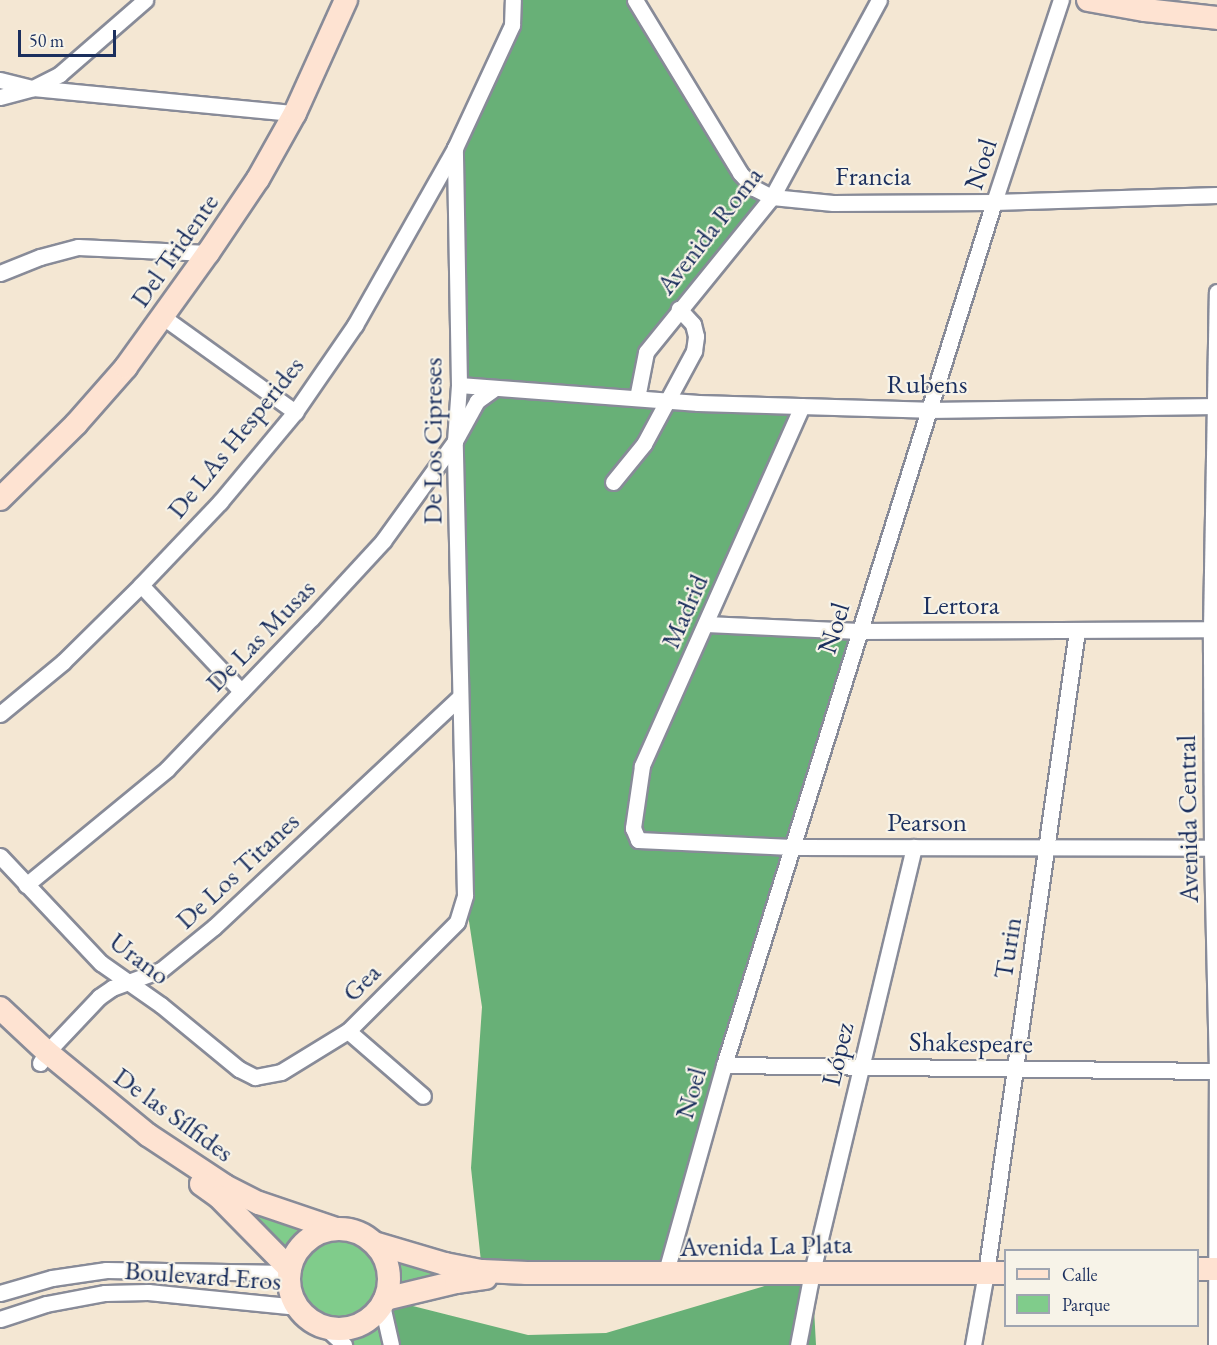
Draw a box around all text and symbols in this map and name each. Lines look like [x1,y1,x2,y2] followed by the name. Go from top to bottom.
[21,18,118,56] scale bar
[29,29,64,52] text: 50 m
[957,134,1003,194] street label: Noel
[649,160,769,300] street label: Avenida Roma
[835,160,911,192] street label: Francia
[123,187,225,313] street label: Del Tridente
[160,349,310,525] street label: De LAs Hesperides
[416,358,448,524] street label: De Los Cipreses
[887,368,967,400] street label: Rubens
[653,569,715,653] street label: Madrid
[198,572,322,698] street label: De Las Musas
[923,589,999,621] street label: Lertora
[810,599,856,657] street label: Noel
[1169,735,1205,903] street label: Avenida Central
[169,805,305,935] street label: De Los Titanes
[887,806,967,838] street label: Pearson
[986,915,1028,981] street label: Turin
[103,925,177,991] street label: Urano
[335,956,387,1008] street label: Gea
[814,1019,860,1089] street label: López
[909,1025,1033,1059] street label: Shakespeare
[108,1060,240,1168] street label: De las Sílfides
[667,1064,713,1122] street label: Noel
[679,1227,853,1263] street label: Avenida La Plata
[1004,1249,1199,1327] legend
[124,1253,282,1297] street label: Boulevard Eros
[1062,1263,1098,1286] text: Calle
[1062,1293,1110,1316] text: Parque

